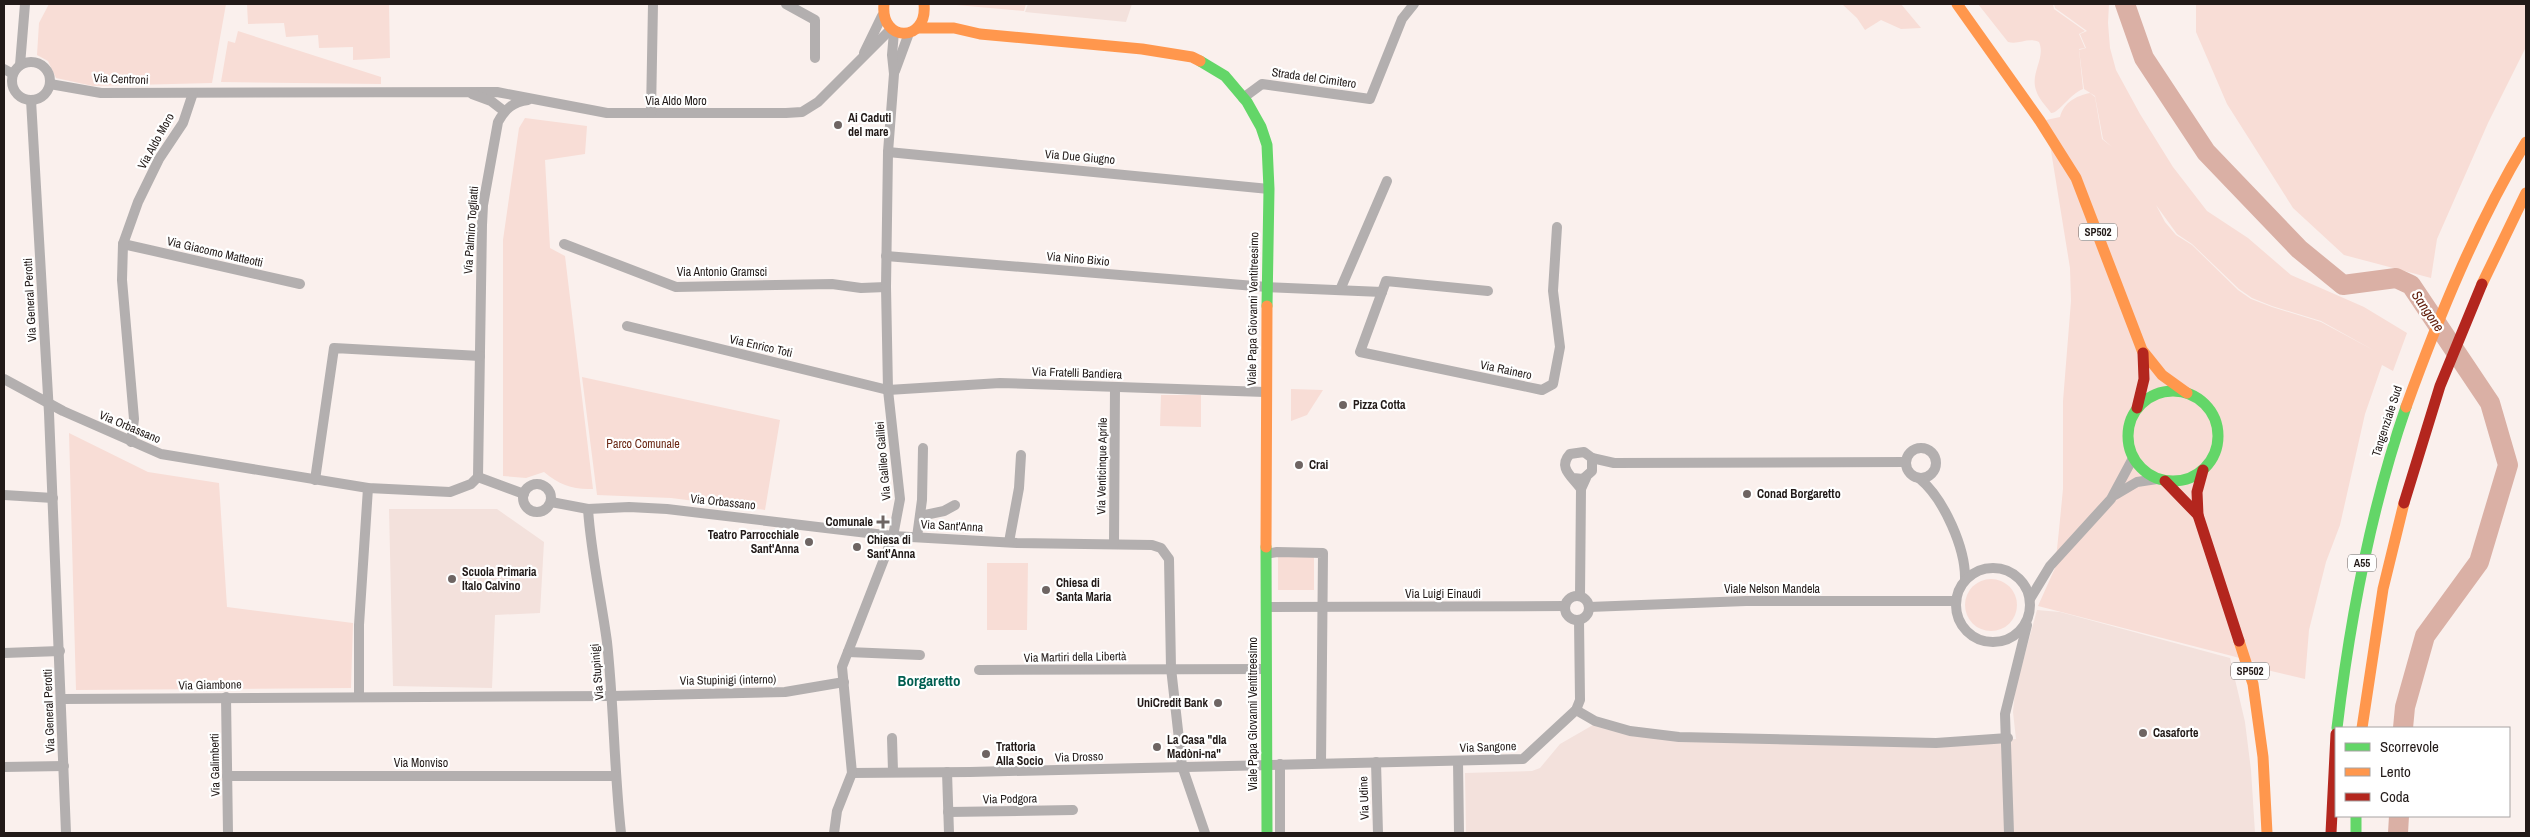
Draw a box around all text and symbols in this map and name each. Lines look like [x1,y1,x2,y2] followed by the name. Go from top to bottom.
[1271,64,1357,92] street label: Strada del Cimitero
[93,70,149,88] street label: Via Centroni
[645,93,707,109] street label: Via Aldo Moro
[134,110,178,172] street label: Via Aldo Moro
[848,110,891,140] place label: Ai Caduti del mare
[832,119,844,131] marker: Ai Caduti del mare
[1044,146,1116,168] street label: Via Due Giugno
[460,185,482,275] street label: Via Palmiro Togliatti
[2079,223,2117,240] road number: SP502
[1244,232,1262,386] street label: Viale Papa Giovanni Ventitreesimo
[165,233,265,271] street label: Via Giacomo Matteotti
[1046,248,1110,270] street label: Via Nino Bixio
[20,258,40,342] street label: Via General Perotti
[677,264,767,280] street label: Via Antonio Gramsci
[2408,287,2448,335] water label: Sangone
[728,331,794,361] street label: Via Enrico Toti
[1479,357,1533,383] street label: Via Rainero
[1032,363,1123,383] street label: Via Fratelli Bandiera
[2368,384,2406,458] street label: Tangenziale Sud
[1353,397,1406,413] place label: Pizza Cotta
[1337,399,1349,411] marker: Pizza Cotta
[97,407,163,447] street label: Via Orbassano
[1093,417,1111,515] street label: Via Venticinque Aprile
[872,421,894,501] street label: Via Galileo Galilei
[606,436,680,452] park label: Parco Comunale
[1309,457,1328,473] place label: Crai
[1293,459,1305,471] marker: Crai
[1757,486,1841,502] place label: Conad Borgaretto
[1741,488,1753,500] marker: Conad Borgaretto
[690,491,756,513] street label: Via Orbassano
[825,514,874,530] place label: Comunale
[877,516,889,528] marker: Comunale
[920,516,984,536] street label: Via Sant'Anna
[708,527,800,557] place label: Teatro Parrocchiale Sant'Anna
[867,532,916,562] place label: Chiesa di Sant'Anna
[803,536,815,548] marker: Teatro Parrocchiale Sant'Anna
[851,541,863,553] marker: Chiesa di Sant'Anna
[2348,554,2376,572] road number: A55
[462,564,537,594] place label: Scuola Primaria Italo Calvino
[446,573,458,585] marker: Scuola Primaria Italo Calvino
[1056,575,1112,605] place label: Chiesa di Santa Maria
[1724,581,1821,597] street label: Viale Nelson Mandela
[1040,584,1052,596] marker: Chiesa di Santa Maria
[1405,586,1481,602] street label: Via Luigi Einaudi
[1245,637,1261,791] street label: Viale Papa Giovanni Ventitreesimo
[587,643,607,701] street label: Via Stupinigi
[1024,648,1127,666] street label: Via Martiri della Libertà
[2231,662,2269,679] road number: SP502
[40,669,58,753] street label: Via General Perotti
[898,670,960,691] district label: Borgaretto
[680,671,776,689] street label: Via Stupinigi (interno)
[178,676,242,694] street label: Via Giambone
[1137,695,1209,711] place label: UniCredit Bank
[1212,697,1224,709] marker: UniCredit Bank
[2153,725,2199,741] place label: Casaforte
[2137,727,2149,739] marker: Casaforte
[2335,727,2510,817] legend
[1167,732,1227,762] place label: La Casa "dla Madòni-na"
[206,733,224,797] street label: Via Galimberti
[2380,736,2439,757] text: Scorrevole
[1459,738,1517,756] street label: Via Sangone
[996,739,1044,769] place label: Trattoria Alla Socio
[1151,741,1163,753] marker: La Casa "dla Madòni-na"
[980,748,992,760] marker: Trattoria Alla Socio
[1054,748,1104,766] street label: Via Drosso
[394,755,448,771] street label: Via Monviso
[2380,761,2411,782] text: Lento
[1355,776,1373,820] street label: Via Udine
[2380,786,2410,807] text: Coda
[983,791,1038,807] street label: Via Podgora

